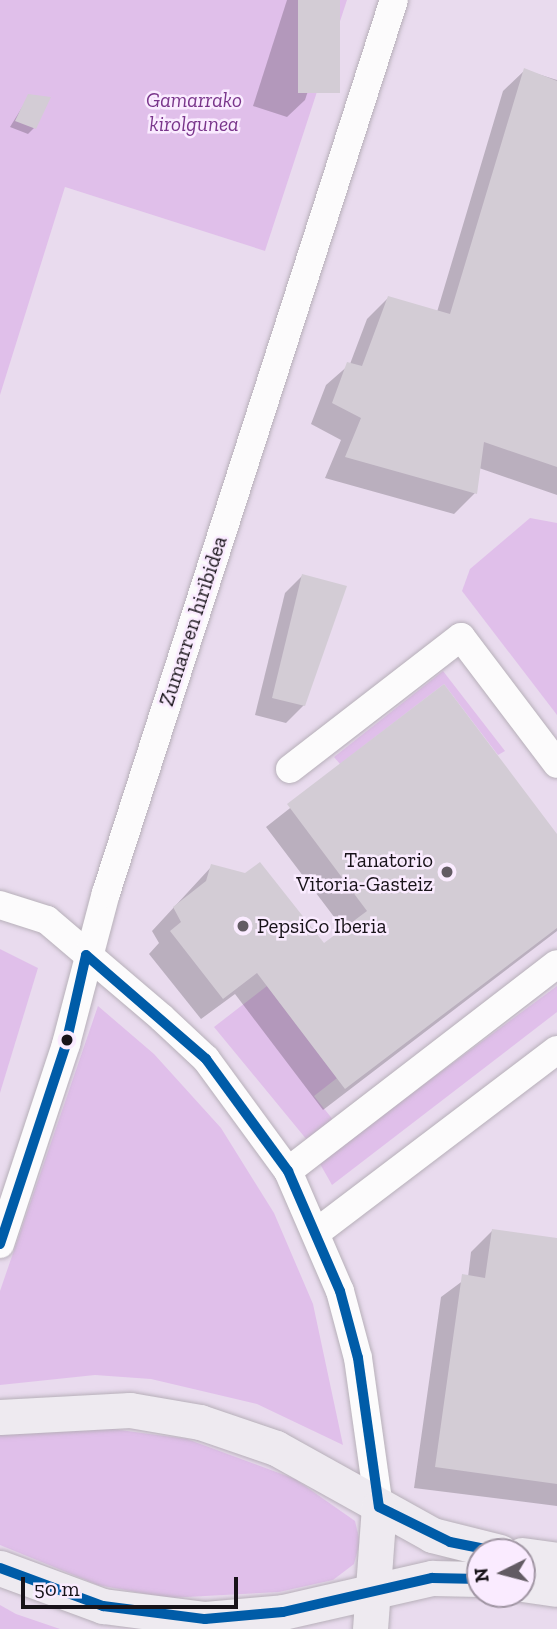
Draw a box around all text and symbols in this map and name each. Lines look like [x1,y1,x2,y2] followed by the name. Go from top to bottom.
[146,87,242,137] park label: Gamarrako kirolgunea
[154,533,232,709] street label: Zumarren hiribidea
[296,847,433,897] place label: Tanatorio Vitoria-Gasteiz
[439,864,455,880] marker: Tanatorio Vitoria-Gasteiz
[257,913,387,939] place label: PepsiCo Iberia
[235,918,251,934] marker: PepsiCo Iberia
[60,1033,74,1047] unlabelled marker
[466,1538,536,1608] north arrow
[24,1562,242,1606] scale bar
[469,1567,494,1583] text: N
[34,1576,80,1601] text: 50 m

